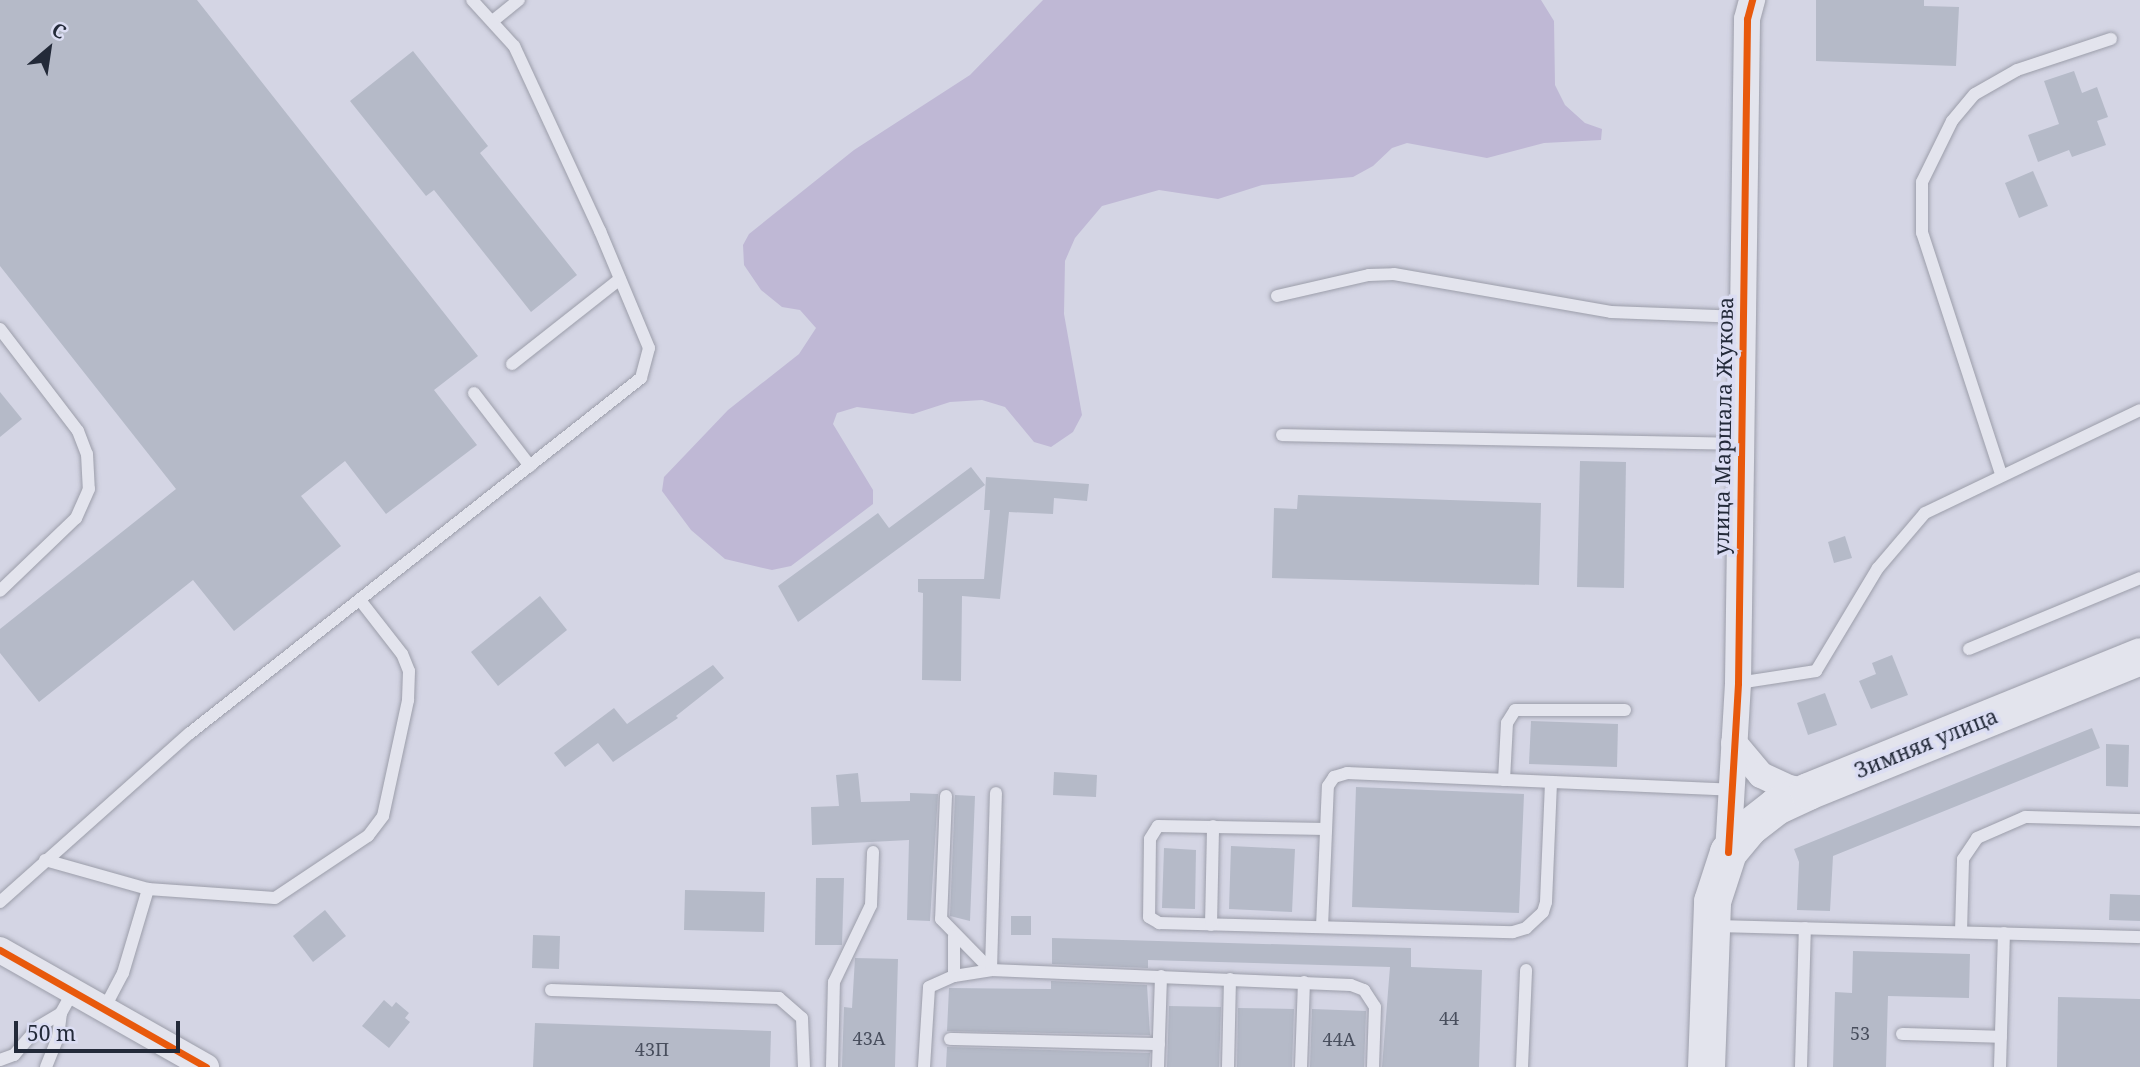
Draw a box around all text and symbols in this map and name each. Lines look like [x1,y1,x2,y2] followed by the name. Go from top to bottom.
[14,14,84,84] north arrow
[47,16,71,45] text: С
[1708,297,1738,555] street label: улица Маршала Жукова
[1851,703,2001,783] street label: Зимняя улица
[18,1007,184,1052] scale bar
[1439,1007,1459,1029] house number: 44
[27,1019,76,1047] text: 50 m
[1850,1022,1870,1044] house number: 53
[853,1027,885,1049] house number: 43А
[1323,1028,1355,1050] house number: 44А
[635,1038,669,1060] house number: 43П

